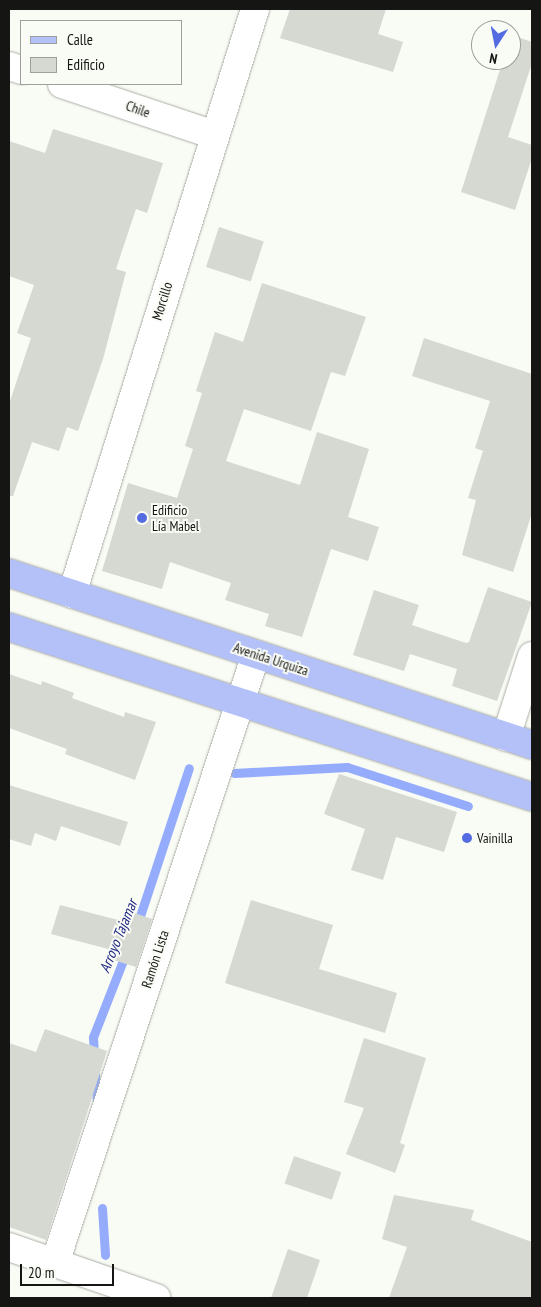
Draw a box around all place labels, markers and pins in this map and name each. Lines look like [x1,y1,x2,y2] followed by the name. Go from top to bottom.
[152,502,199,534] place label: Edificio Lía Mabel
[136,512,148,524] marker: Edificio Lía Mabel
[477,830,513,846] place label: Vainilla
[461,832,473,844] marker: Vainilla

